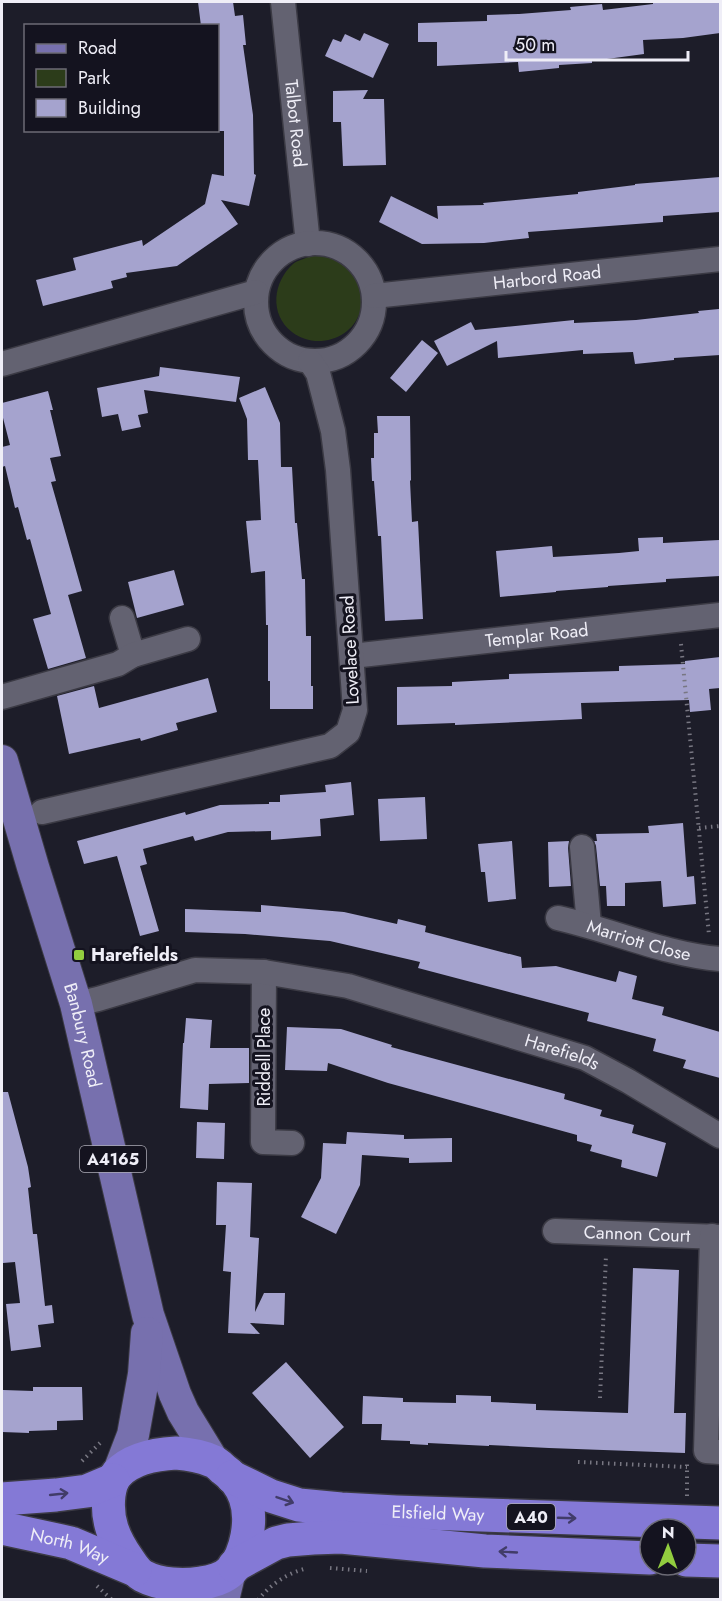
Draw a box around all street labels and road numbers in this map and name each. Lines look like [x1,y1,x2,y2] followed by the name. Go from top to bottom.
[278,78,313,168] street label: Talbot Road
[492,259,602,296] street label: Harbord Road
[334,595,366,705] street label: Lovelace Road
[484,617,590,654] street label: Templar Road
[584,913,693,968] street label: Marriott Close
[57,980,108,1090] street label: Banbury Road
[251,1008,277,1106] street label: Riddell Place
[521,1027,604,1077] street label: Harefields
[80,1146,146,1172] road number: A4165
[583,1219,691,1249] street label: Cannon Court
[391,1499,485,1528] street label: Elsfield Way
[507,1504,555,1530] road number: A40
[28,1521,113,1571] street label: North Way

